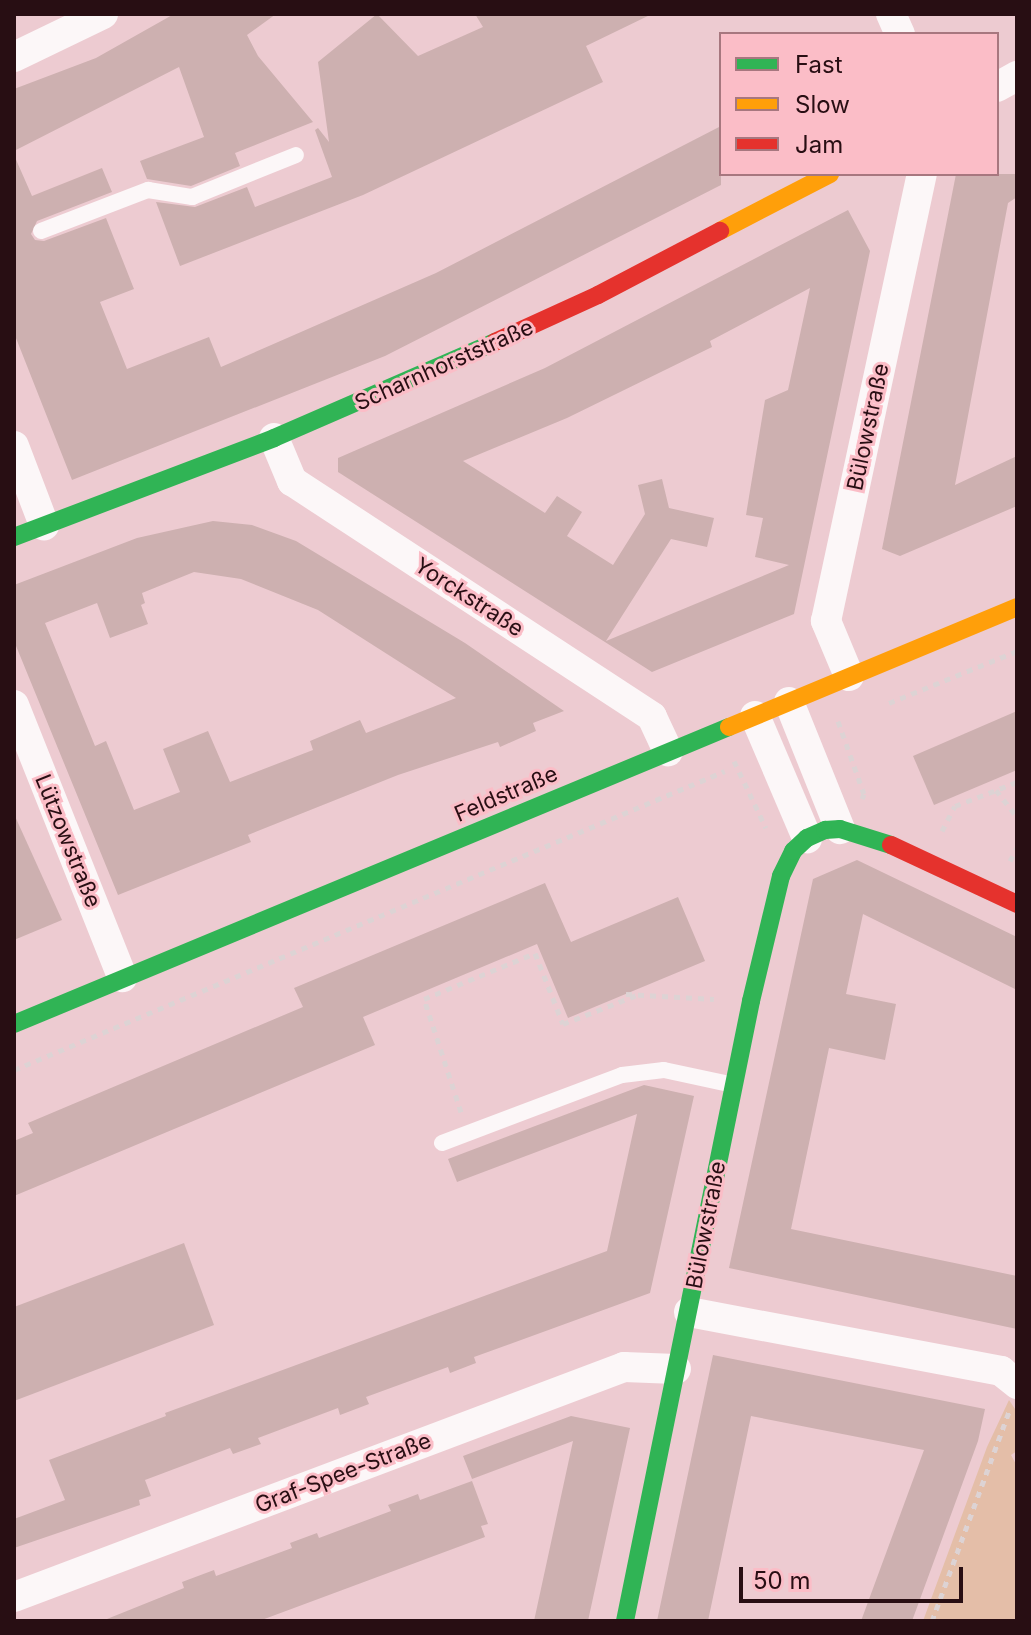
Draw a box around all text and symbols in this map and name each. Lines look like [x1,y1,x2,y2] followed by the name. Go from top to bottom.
[719,32,999,176] legend
[795,50,843,79] text: Fast
[795,90,850,119] text: Slow
[795,130,843,159] text: Jam
[351,314,537,416] street label: Scharnhorststraße
[842,361,894,493] street label: Bülowstraße
[409,552,529,642] street label: Yorckstraße
[450,760,562,828] street label: Feldstraße
[29,771,107,911] street label: Lützowstraße
[681,1159,731,1291] street label: Bülowstraße
[251,1427,435,1519] street label: Graf-Spee-Straße
[743,1551,967,1601] scale bar
[753,1566,811,1595] text: 50 m

